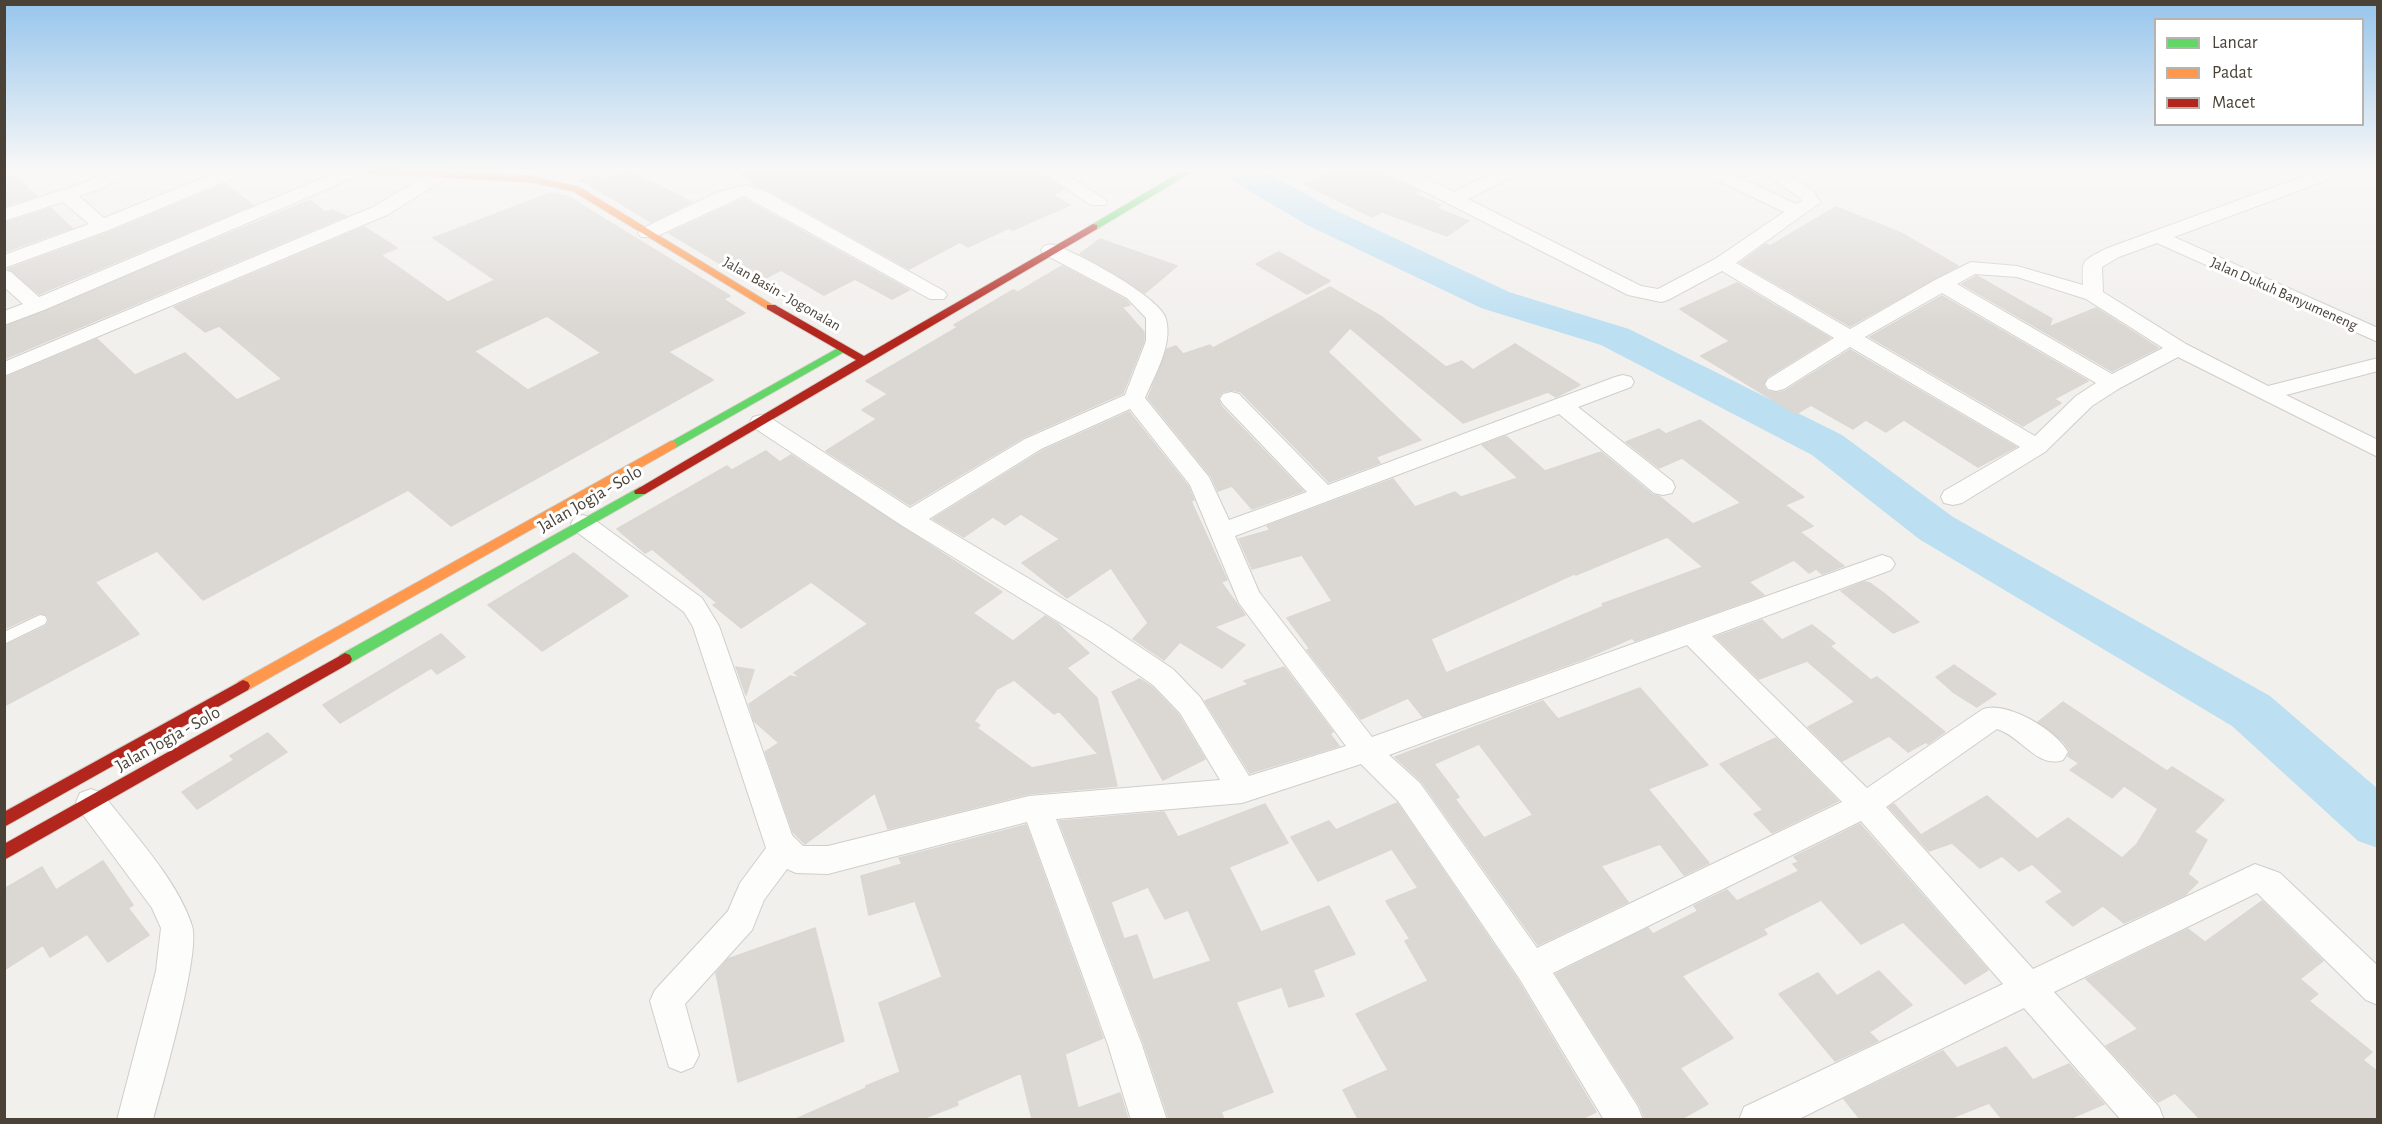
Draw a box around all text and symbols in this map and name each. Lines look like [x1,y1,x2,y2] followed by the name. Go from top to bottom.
[2154,18,2364,126] legend
[2212,34,2258,52] text: Lancar
[2212,64,2253,82] text: Padat
[2212,94,2255,112] text: Macet
[720,253,844,335] street label: Jalan Basin - Jogonalan
[2208,253,2360,335] street label: Jalan Dukuh Banyumeneng
[534,461,646,537] street label: Jalan Jogja - Solo
[112,701,224,777] street label: Jalan Jogja - Solo

